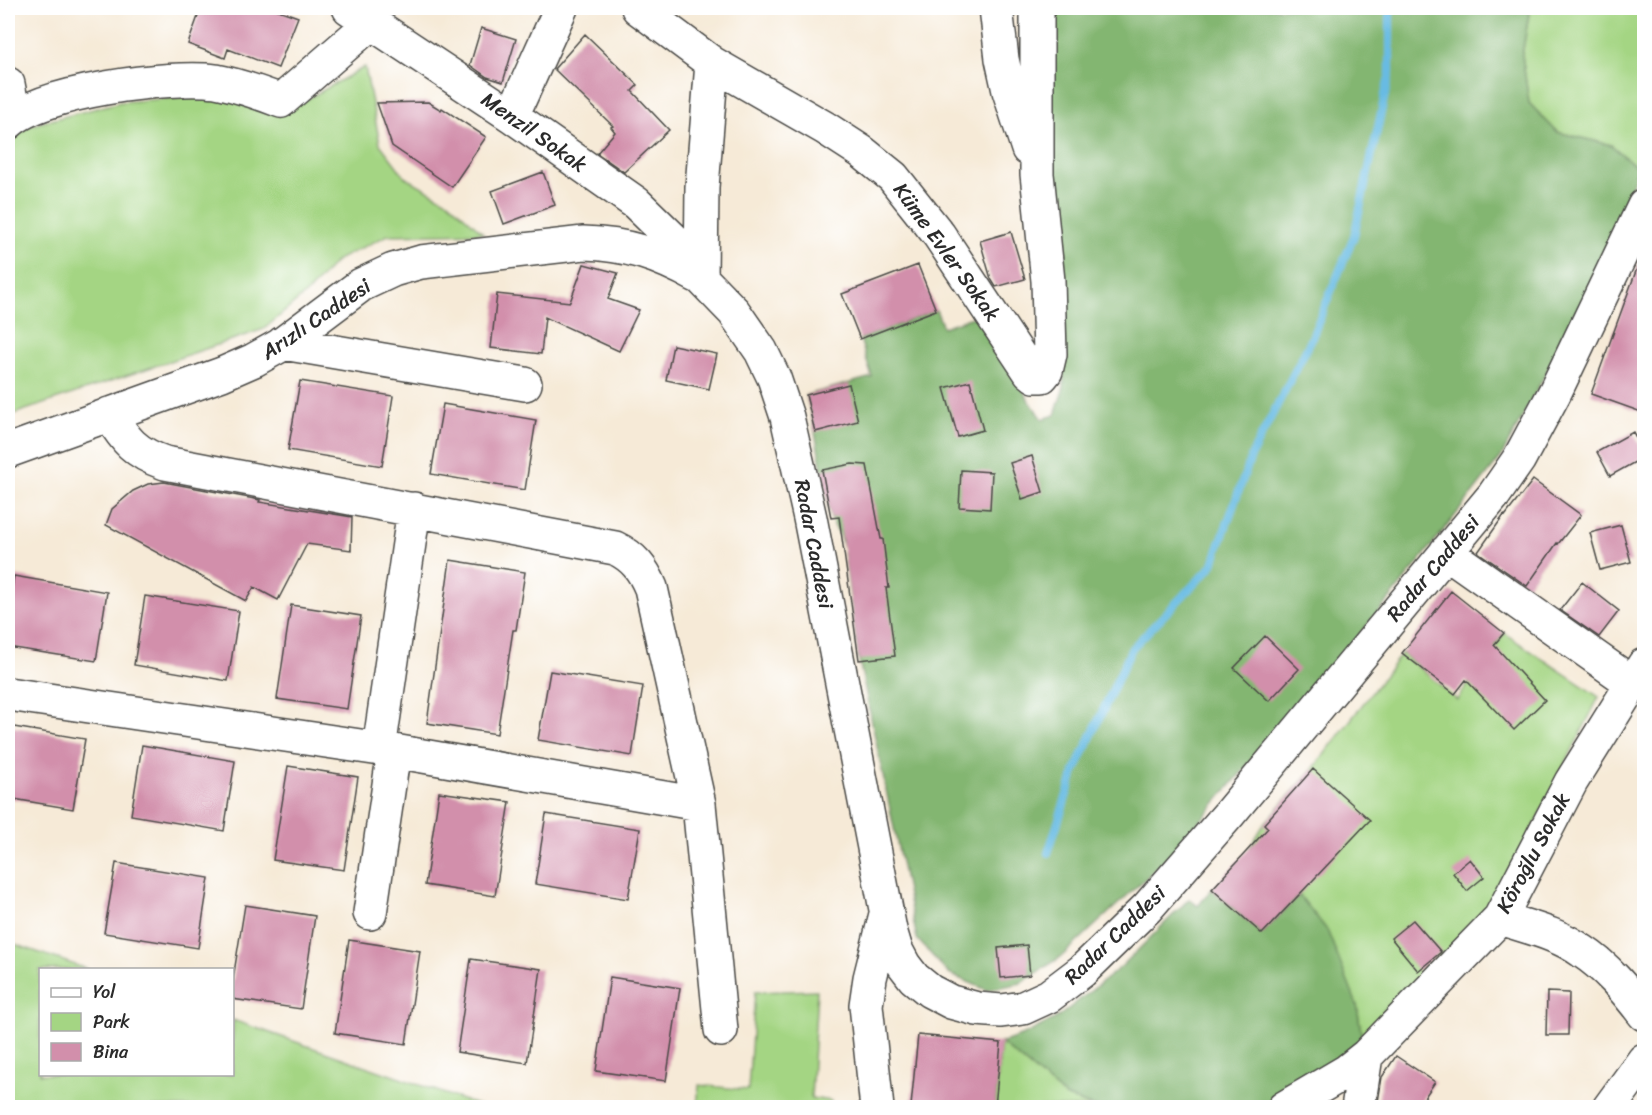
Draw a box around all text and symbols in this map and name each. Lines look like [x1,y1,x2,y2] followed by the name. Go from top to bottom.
[473,81,595,183] street label: Menzil Sokak
[883,174,1011,330] street label: Küme Evler Sokak
[252,267,380,371] street label: Arızlı Caddesi
[783,476,845,613] street label: Radar Caddesi
[1376,505,1490,630] street label: Radar Caddesi
[1485,785,1581,920] street label: Köroğlu Sokak
[1055,875,1176,994] street label: Radar Caddesi
[39,968,234,1076] legend
[93,976,116,1008] text: Yol
[93,1006,130,1038] text: Park
[93,1036,129,1068] text: Bina

